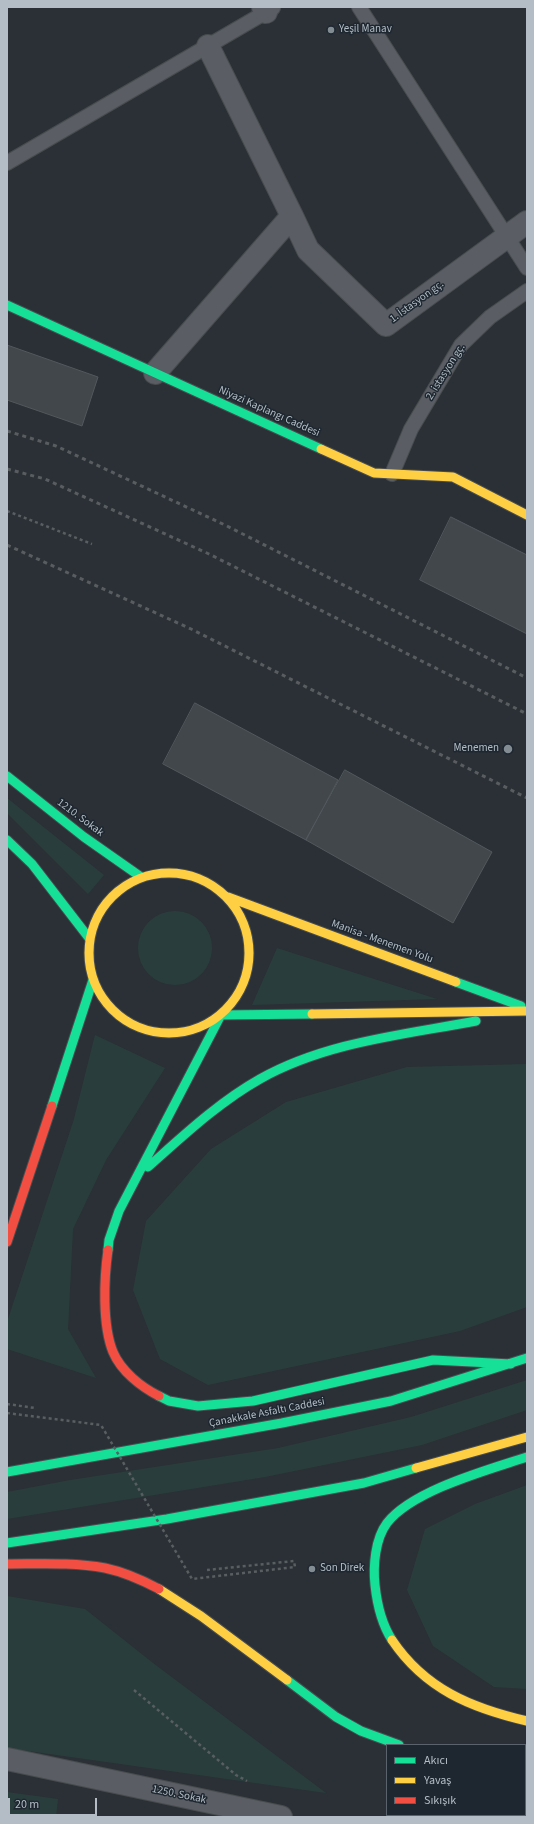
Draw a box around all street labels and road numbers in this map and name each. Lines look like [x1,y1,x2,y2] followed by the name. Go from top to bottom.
[387,278,447,326] street label: 1. İstasyon gç.
[424,342,468,402] street label: 2. istasyon gç.
[216,384,322,440] street label: Niyazi Kaplangı Caddesi
[54,796,106,840] street label: 1210. Sokak
[329,917,435,967] street label: Manisa - Menemen Yolu
[208,1395,326,1431] street label: Çanakkale Asfaltı Caddesi
[151,1783,207,1807] street label: 1250. Sokak

